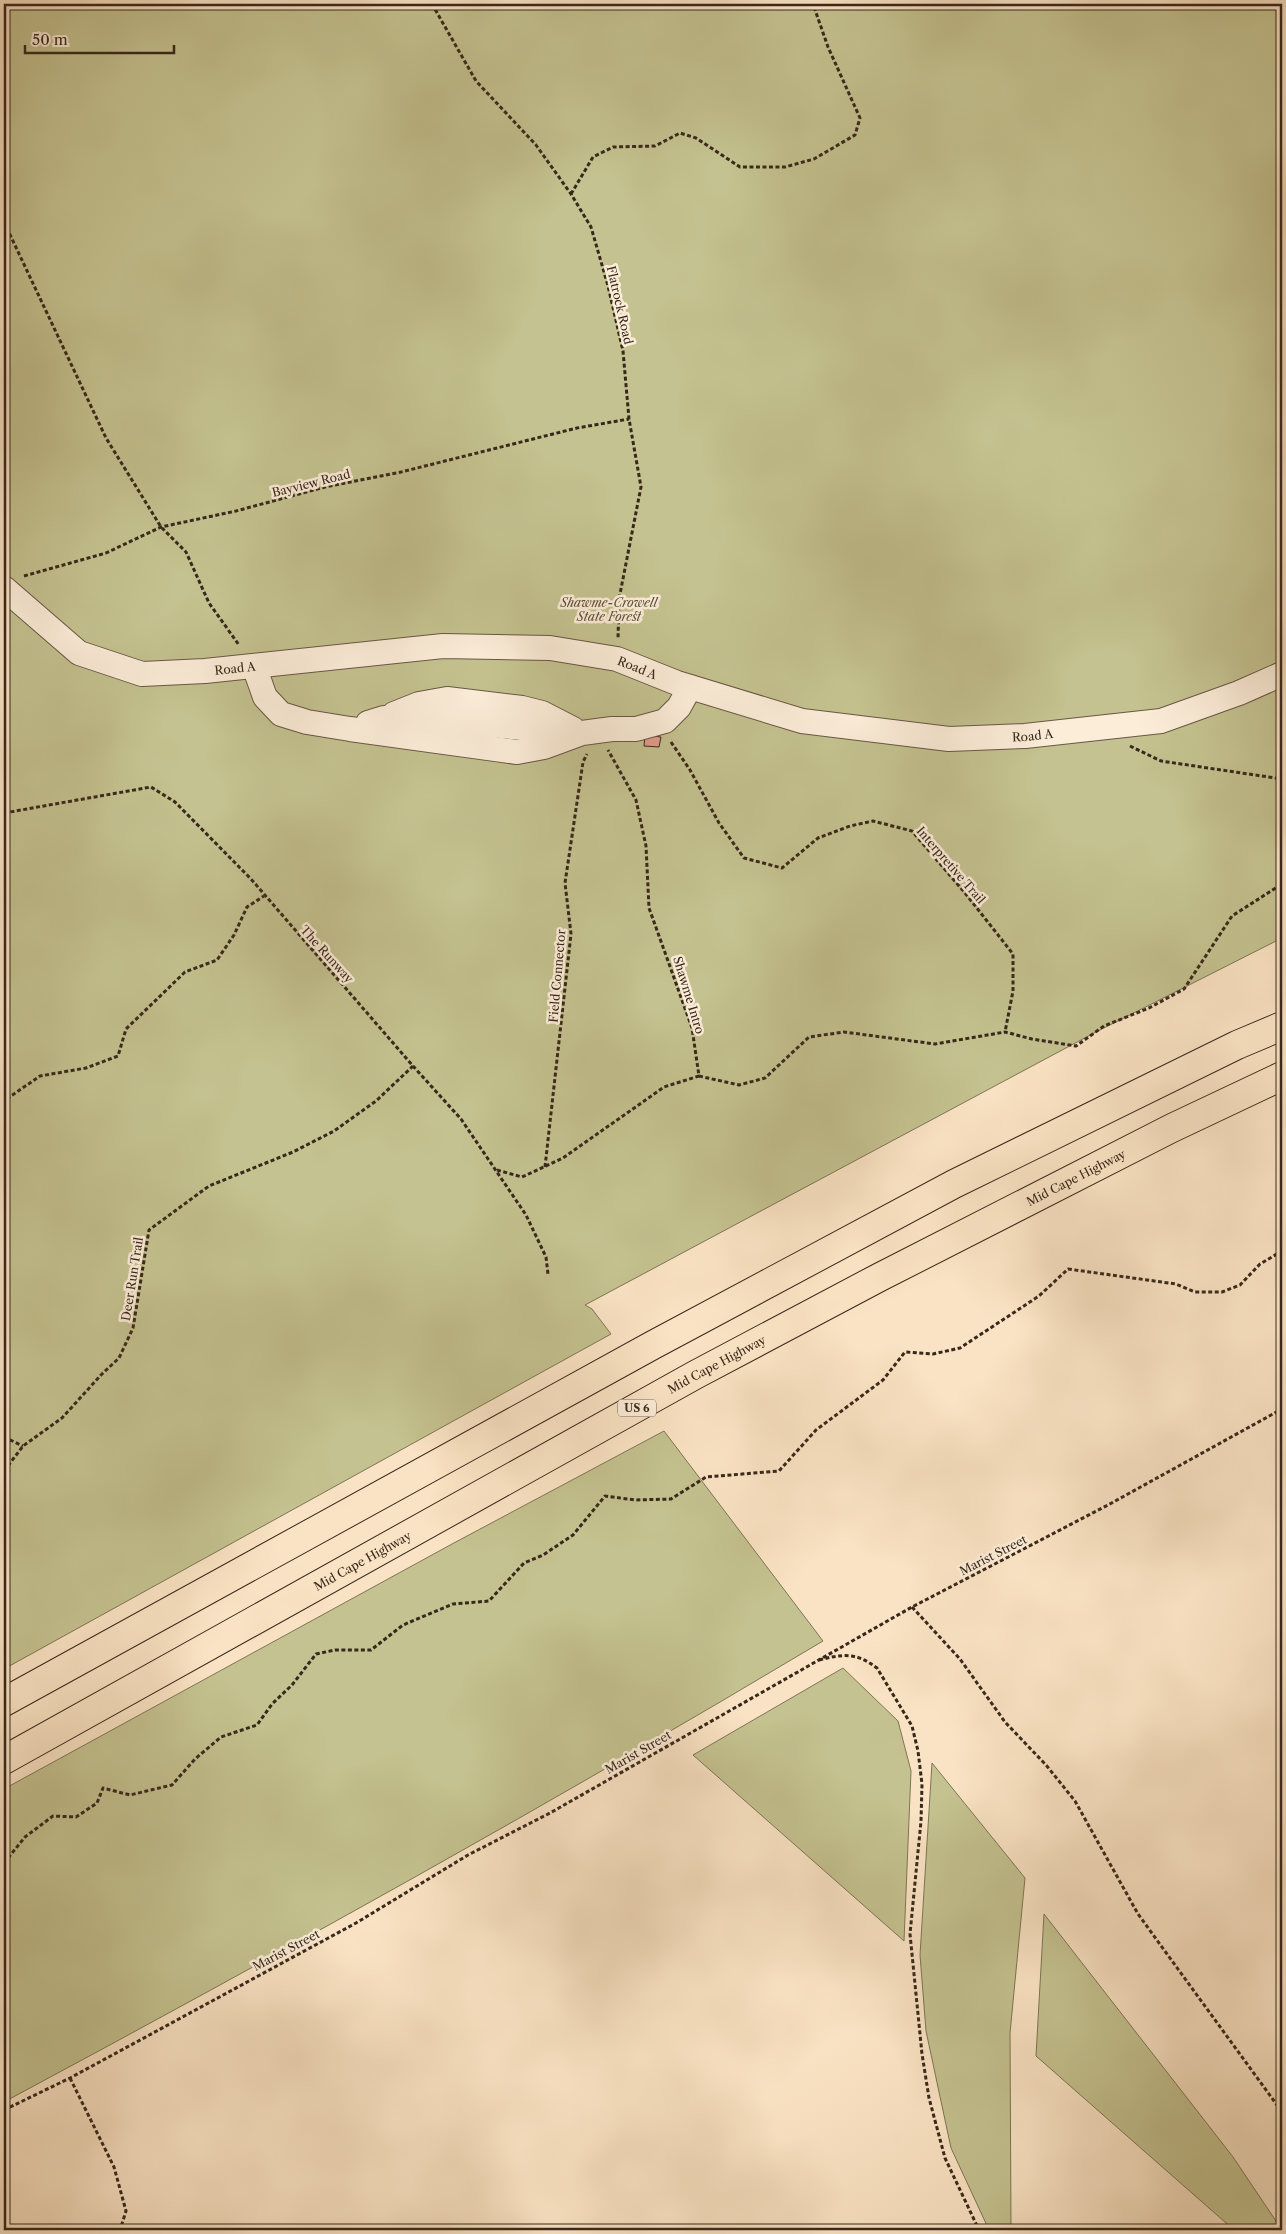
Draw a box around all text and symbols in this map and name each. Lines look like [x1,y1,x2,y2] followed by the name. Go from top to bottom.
[25,22,174,54] scale bar
[32,30,68,49] text: 50 m
[604,264,636,346] street label: Flatrock Road
[270,466,352,500] street label: Bayview Road
[560,595,659,624] park label: Shawme-Crowell State Forest
[616,653,660,682] street label: Road A
[214,658,258,677] street label: Road A
[1012,725,1055,744] street label: Road A
[913,823,989,907] street label: Interpretive Trail
[297,922,357,986] street label: The Runway
[545,929,569,1023] street label: Field Connector
[670,954,708,1036] street label: Shawme Intro
[1024,1146,1128,1209] street label: Mid Cape Highway
[118,1236,146,1322] street label: Deer Run Trail
[665,1331,768,1396] street label: Mid Cape Highway
[618,1400,656,1416] road number: US 6
[311,1527,414,1594] street label: Mid Cape Highway
[957,1531,1030,1578] street label: Marist Street
[602,1727,674,1777] street label: Marist Street
[250,1926,323,1974] street label: Marist Street

